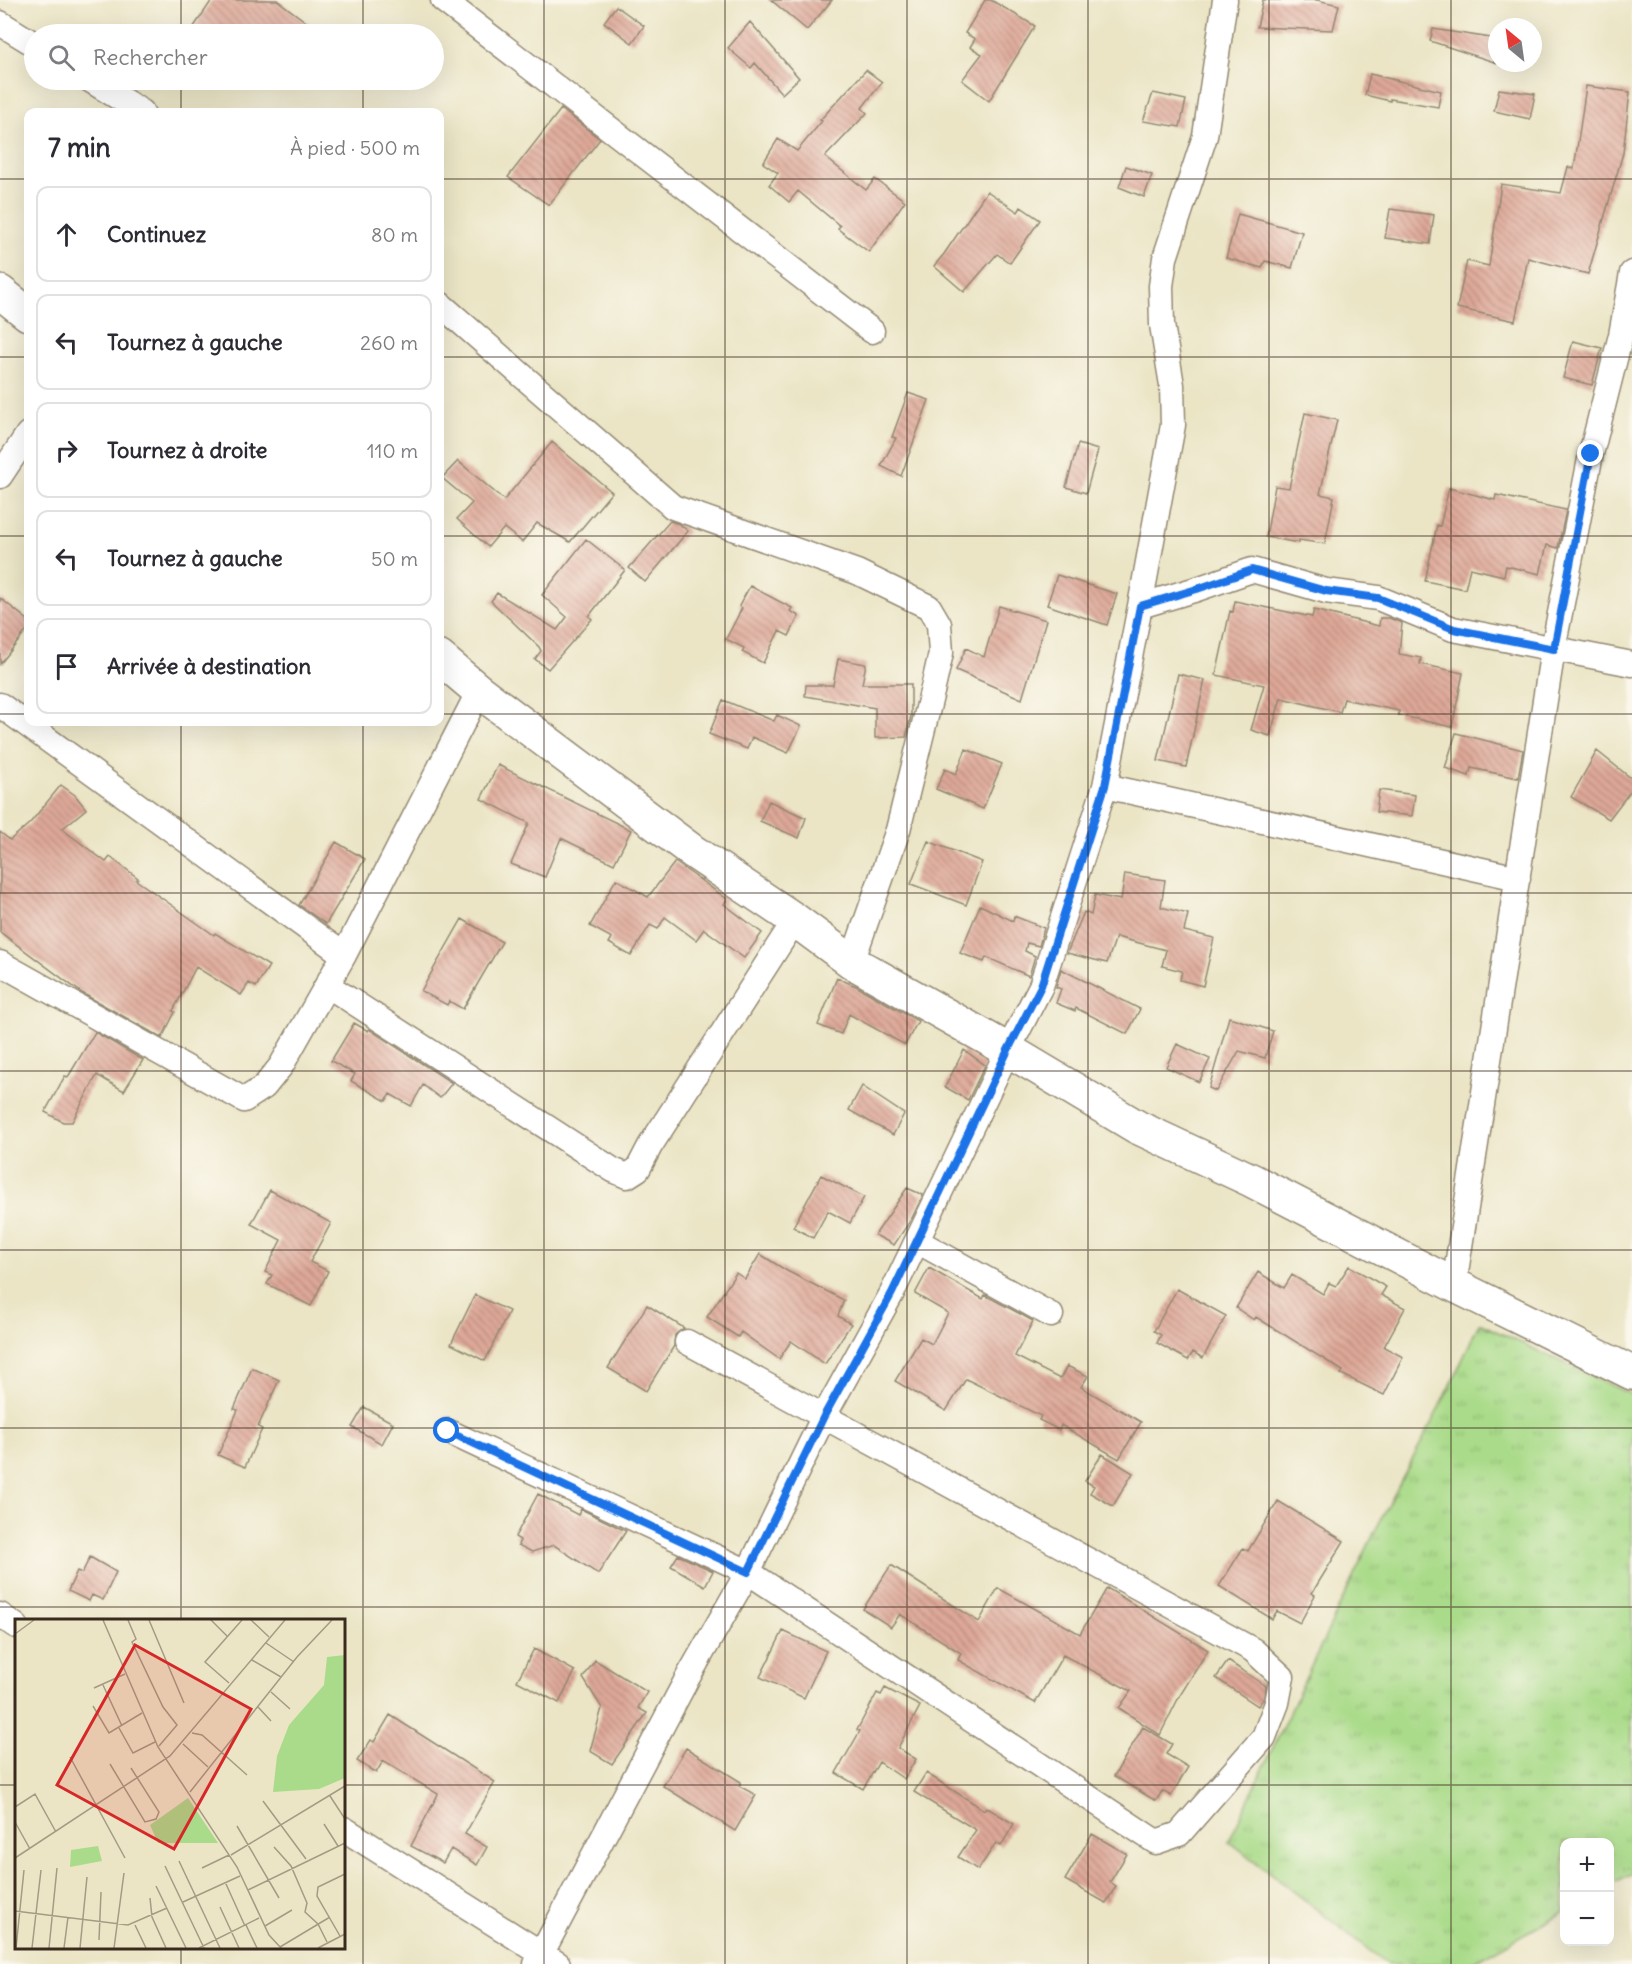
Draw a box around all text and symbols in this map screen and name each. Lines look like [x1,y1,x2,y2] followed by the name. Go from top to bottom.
[1488,18,1542,72] north arrow
[24,24,444,90] search box
[45,41,78,74] icon: search
[93,43,208,71] text: Rechercher
[48,131,111,164] text: 7 min
[290,135,420,160] text: À pied · 500 m
[50,218,83,251] icon: ahead
[107,220,206,248] text: Continuez
[371,222,418,247] text: 80 m
[50,326,83,359] icon: left
[107,328,283,356] text: Tournez à gauche
[360,330,418,355] text: 260 m
[50,434,83,467] icon: right
[107,436,267,464] text: Tournez à droite
[367,438,418,463] text: 110 m
[1577,440,1603,466] route end
[50,542,83,575] icon: left
[107,544,283,572] text: Tournez à gauche
[371,546,418,571] text: 50 m
[50,650,83,683] icon: arrive
[107,652,311,680] text: Arrivée à destination
[433,1417,459,1443] route start
[15,1619,345,1949] inset map
[1560,1838,1614,1946] map controls
[1560,1838,1614,1892] button: +
[1560,1892,1614,1946] button: −

